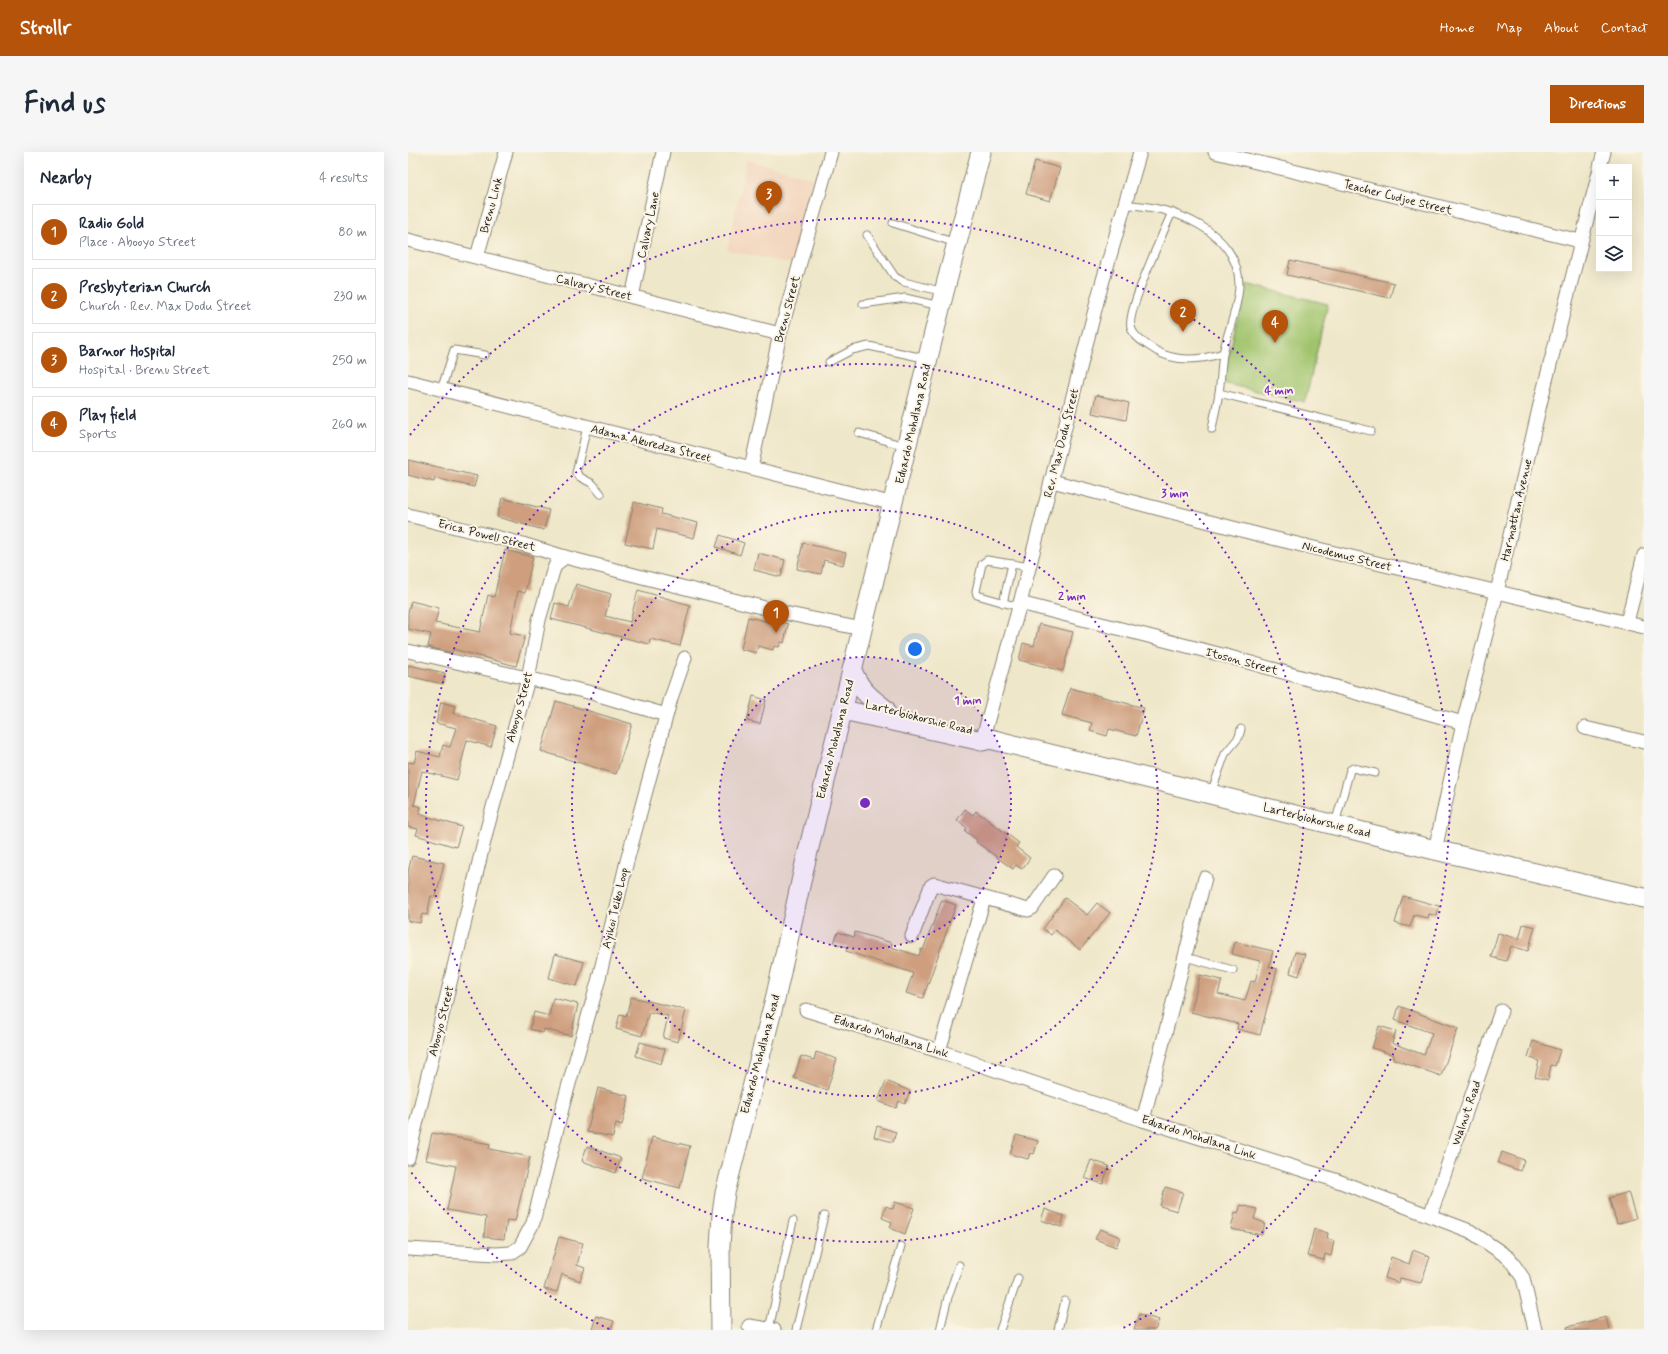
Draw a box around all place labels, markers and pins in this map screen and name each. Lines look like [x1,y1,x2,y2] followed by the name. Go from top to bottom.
[756,181,782,214] pin: 3
[1170,299,1196,332] pin: 2
[1262,310,1288,343] pin: 4
[763,600,789,633] pin: 1
[858,796,872,810] centre of rings

